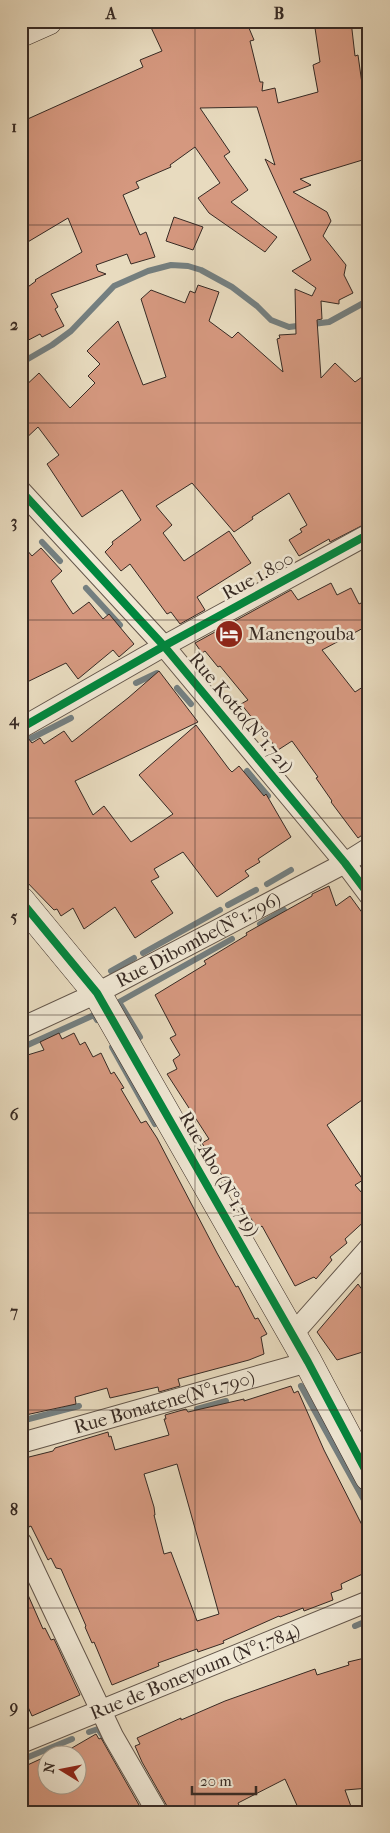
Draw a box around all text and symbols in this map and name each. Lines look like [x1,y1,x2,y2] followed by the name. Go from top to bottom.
[105,4,117,23] text: A
[274,4,284,23] text: B
[11,117,17,136] text: 1
[10,315,18,334] text: 2
[11,512,17,532] text: 3
[218,547,298,605] street label: Rue 1.800
[214,619,244,649] hotel icon: Manengouba
[248,623,355,645] place label: Manengouba
[184,648,298,778] street label: Rue Kotto(N°1.721)
[8,710,20,730] text: 4
[112,888,284,992] street label: Rue Dibombe(N°1.796)
[11,907,18,926] text: 5
[10,1105,19,1124] text: 6
[174,1107,264,1241] street label: Rue Abo (N°1.719)
[9,1302,18,1321] text: 7
[71,1367,257,1439] street label: Rue Bonatene(N°1.790)
[10,1500,18,1519] text: 8
[87,1619,303,1725] street label: Rue de Boneyoum (N°1.784)
[9,1697,18,1717] text: 9
[38,1746,88,1796] north arrow
[40,1761,59,1775] text: N
[192,1763,256,1795] scale bar
[200,1772,232,1790] text: 20 m

